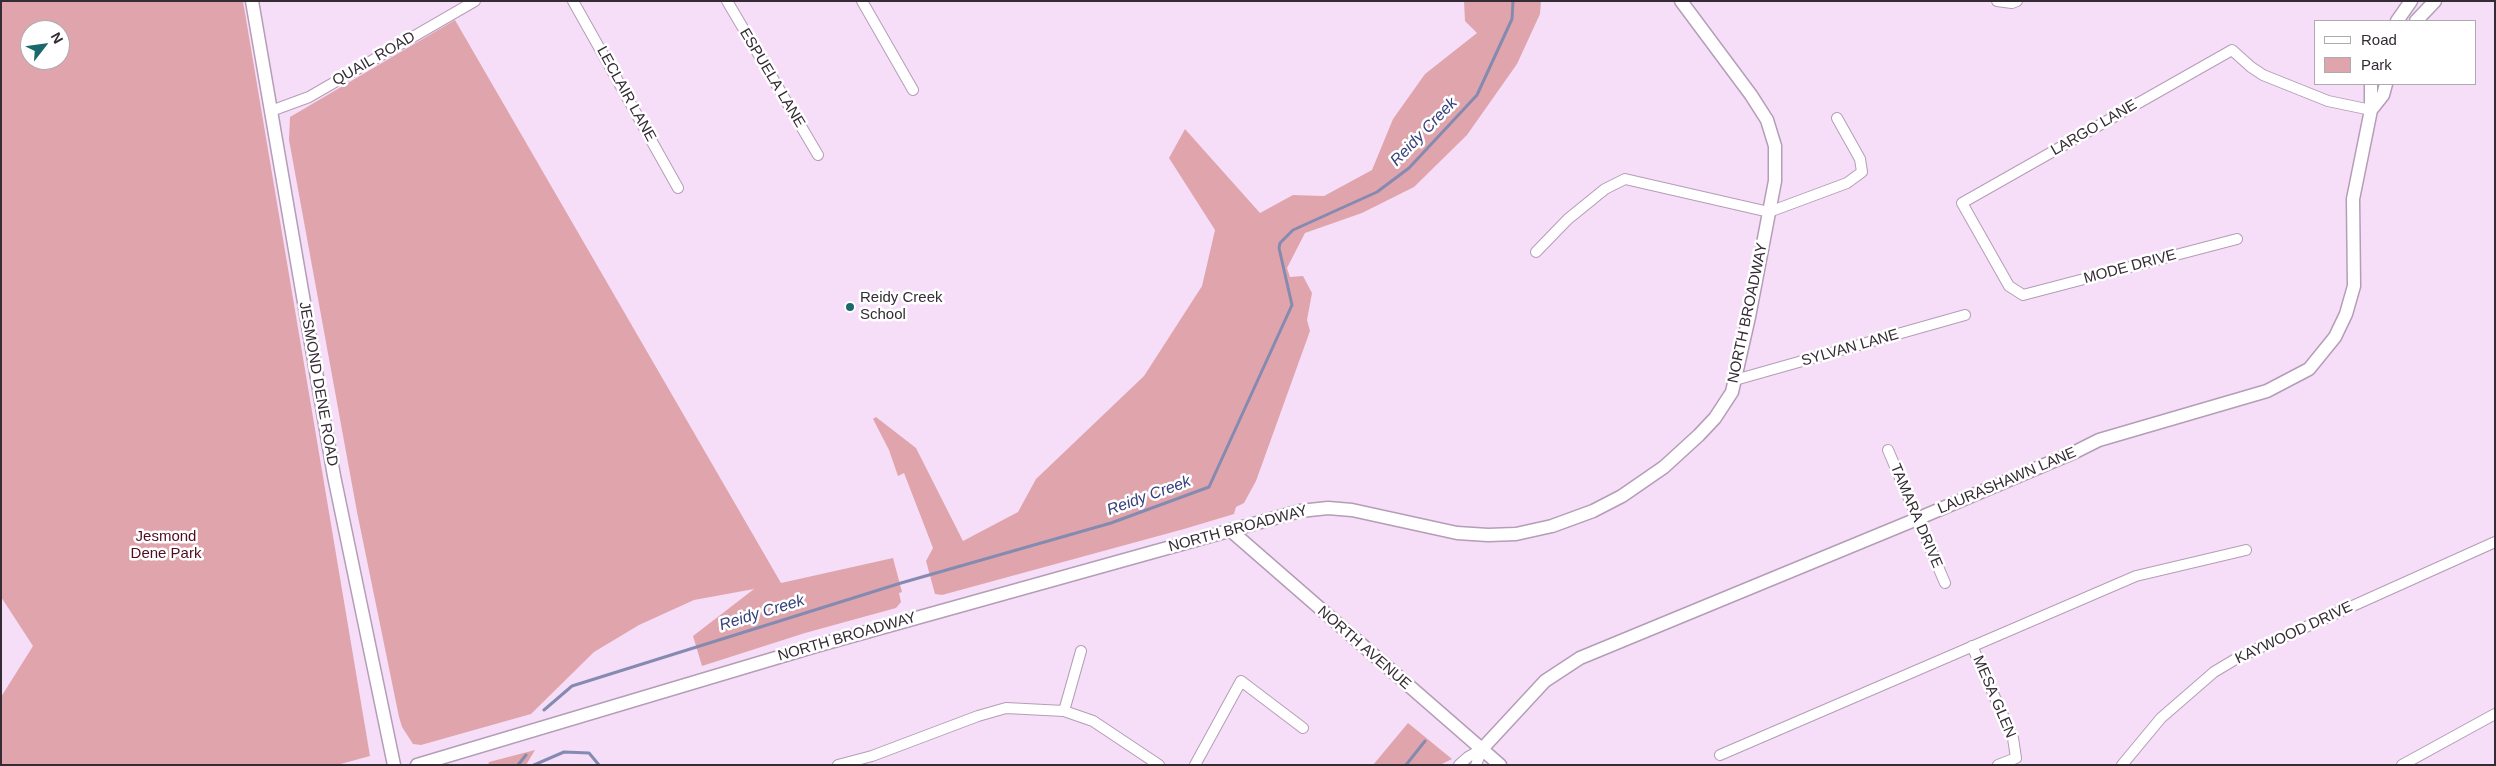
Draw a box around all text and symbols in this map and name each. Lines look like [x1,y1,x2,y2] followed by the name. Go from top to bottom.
[20,20,70,70] north arrow
[2314,20,2476,85] legend
[735,25,809,131] street label: ESPUELA LANE
[329,28,419,90] street label: QUAIL ROAD
[48,30,67,46] text: N
[2361,31,2397,48] text: Road
[592,43,660,145] street label: LECLAIR LANE
[2361,56,2392,73] text: Park
[1387,94,1461,170] water label: Reidy Creek
[2048,96,2140,160] street label: LARGO LANE
[1724,241,1772,385] street label: NORTH BROADWAY
[2082,246,2178,288] street label: MODE DRIVE
[860,289,943,324] place label: Reidy Creek School
[295,300,341,468] street label: JESMOND DENE ROAD
[844,301,856,313] marker: Reidy Creek School
[1799,326,1901,370] street label: SYLVAN LANE
[1935,444,2079,518] street label: LAURASHAWN LANE
[1886,461,1946,571] street label: TAMARA DRIVE
[1104,472,1194,520] water label: Reidy Creek
[1167,502,1309,556] street label: NORTH BROADWAY
[131,528,201,563] park label: Jesmond Dene Park
[717,591,807,635] water label: Reidy Creek
[2233,598,2355,668] street label: KAYWOOD DRIVE
[1314,603,1414,693] street label: NORTH AVENUE
[776,609,918,665] street label: NORTH BROADWAY
[1969,653,2019,741] street label: MESA GLEN

